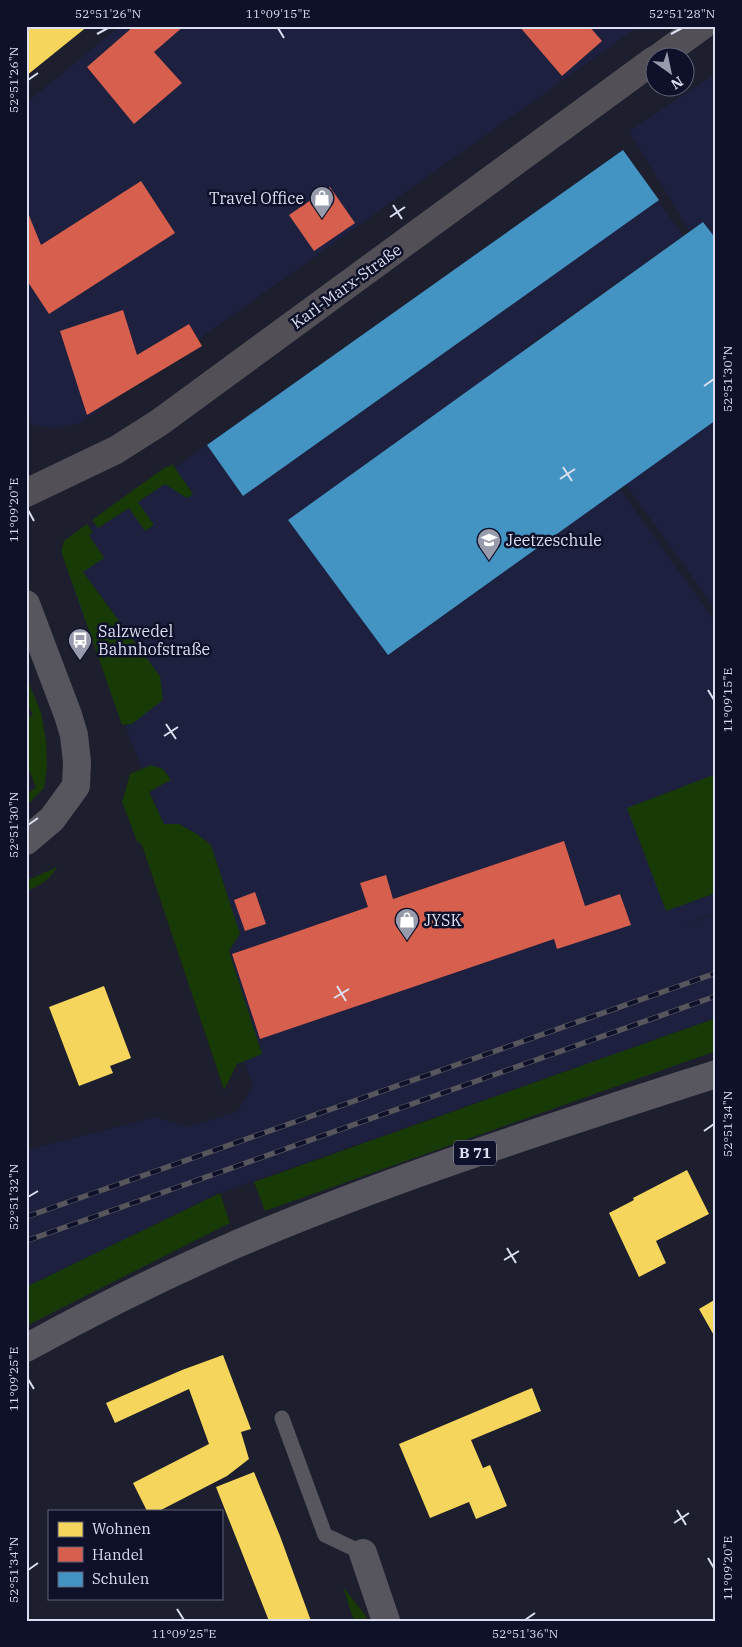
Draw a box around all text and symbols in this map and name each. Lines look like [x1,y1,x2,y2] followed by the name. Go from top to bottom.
[75,6,141,21] text: 52°51'26"N
[246,6,310,21] text: 11°09'15"E
[649,6,715,21] text: 52°51'28"N
[6,47,21,113] text: 52°51'26"N
[644,48,694,98] north arrow
[668,72,687,93] text: N
[309,185,335,219] shop icon: Travel Office
[209,188,304,208] place label: Travel Office
[287,239,405,333] street label: Karl-Marx-Straße
[720,346,735,412] text: 52°51'30"N
[6,478,21,542] text: 11°09'20"E
[476,527,502,561] school or university icon: Jeetzeschule
[506,530,602,550] place label: Jeetzeschule
[98,621,210,659] place label: Salzwedel Bahnhofstraße
[67,627,93,661] bus stop icon: Salzwedel Bahnhofstraße
[720,668,735,732] text: 11°09'15"E
[6,792,21,858] text: 52°51'30"N
[394,907,420,941] shop icon: JYSK
[424,910,462,930] place label: JYSK
[720,1091,735,1157] text: 52°51'34"N
[454,1140,496,1166] road number: B 71
[6,1164,21,1230] text: 52°51'32"N
[6,1347,21,1411] text: 11°09'25"E
[48,1510,222,1600] legend
[92,1519,151,1538] text: Wohnen
[720,1536,735,1600] text: 11°09'20"E
[6,1537,21,1603] text: 52°51'34"N
[92,1545,143,1564] text: Handel
[92,1569,150,1588] text: Schulen
[152,1626,216,1641] text: 11°09'25"E
[492,1626,558,1641] text: 52°51'36"N

